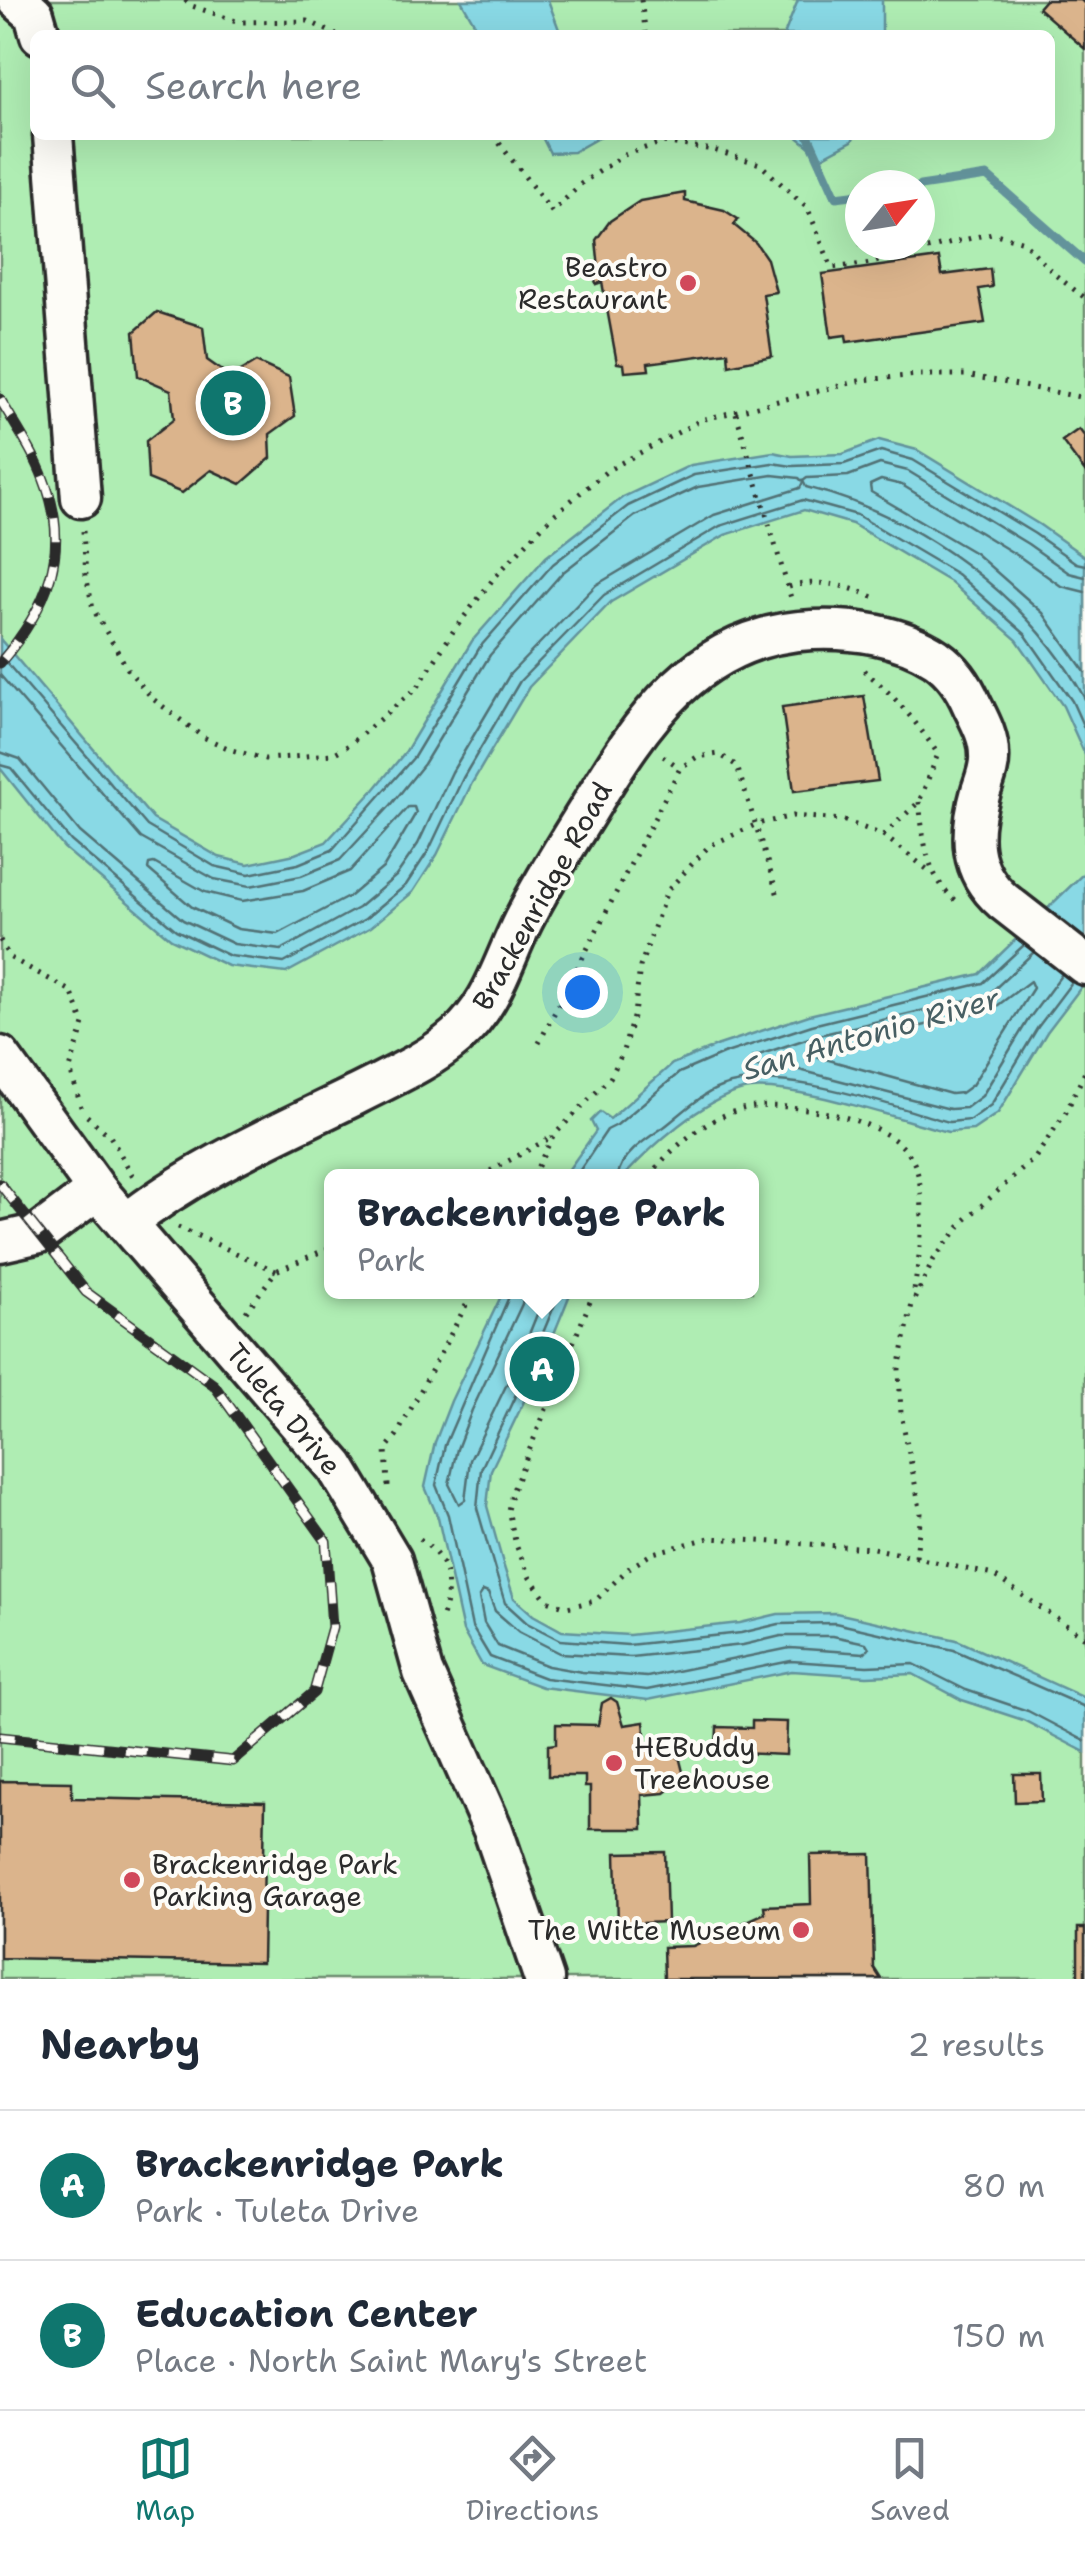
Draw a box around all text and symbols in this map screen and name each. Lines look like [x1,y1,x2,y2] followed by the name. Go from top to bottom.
[30,30,1055,140] search box
[65,58,120,113] icon: search
[145,60,362,111] text: Search here
[845,170,935,260] north arrow
[518,248,668,318] place label: Beastro Restaurant
[677,272,699,294] marker: Beastro Restaurant
[200,366,266,440] pin: B
[463,775,621,1017] street label: Brackenridge Road
[557,967,608,1018] your location
[738,977,1005,1090] water label: San Antonio River
[324,1169,759,1299] popup
[357,1187,726,1238] text: Brackenridge Park
[357,1238,426,1281] text: Park
[510,1332,574,1406] pin: A
[218,1335,350,1483] street label: Tuleta Drive
[634,1728,771,1798] place label: HEBuddy Treehouse
[603,1752,625,1774] marker: HEBuddy Treehouse
[152,1845,398,1915] place label: Brackenridge Park Parking Garage
[121,1869,143,1891] marker: Brackenridge Park Parking Garage
[528,1911,781,1949] place label: The Witte Museum
[790,1919,812,1941] marker: The Witte Museum
[40,2016,200,2072] text: Nearby
[908,2023,1045,2066] text: 2 results
[135,2138,504,2189] text: Brackenridge Park
[60,2164,85,2207] text: A
[962,2164,1045,2207] text: 80 m
[135,2189,419,2232] text: Park · Tuleta Drive
[135,2288,478,2339] text: Education Center
[63,2314,82,2357] text: B
[952,2314,1045,2357] text: 150 m
[135,2339,647,2382] text: Place · North Saint Mary's Street
[135,2431,195,2529] tab: Map
[466,2431,599,2529] tab: Directions
[870,2431,950,2529] tab: Saved

